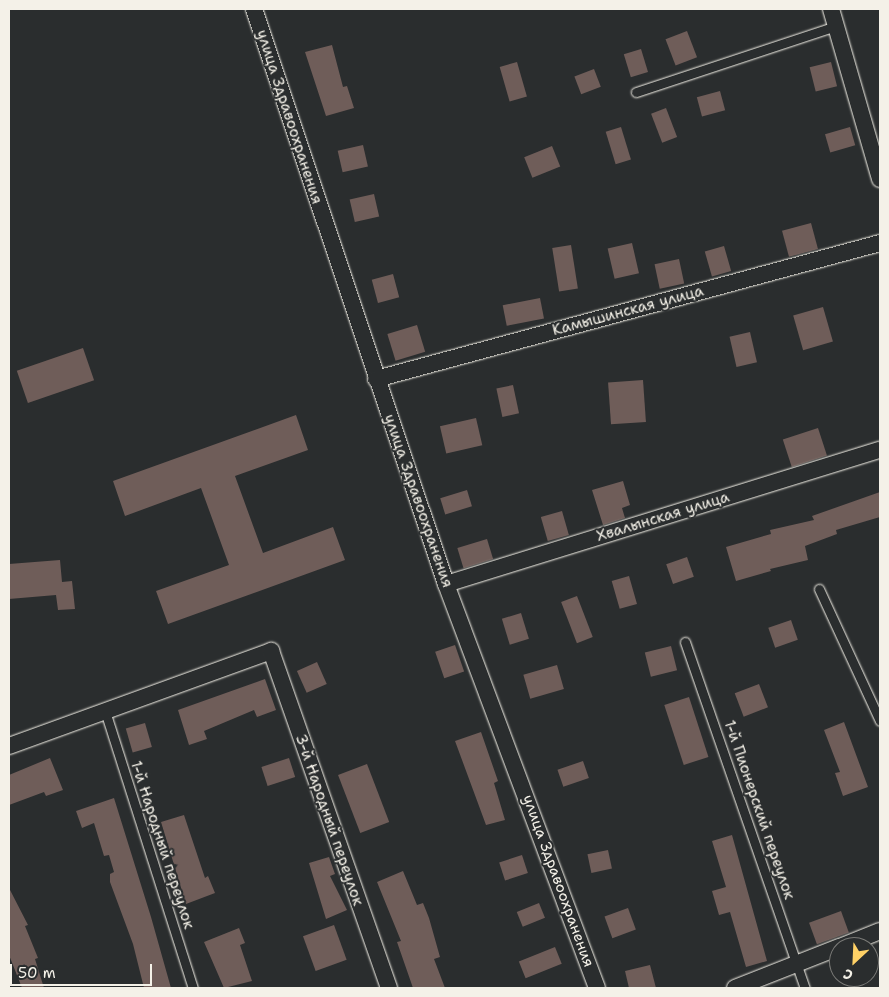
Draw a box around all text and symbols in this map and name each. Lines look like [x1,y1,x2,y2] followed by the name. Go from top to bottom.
[252,28,326,206] street label: улица Здравоохранения
[550,282,706,340] street label: Камышинская улица
[380,412,456,590] street label: улица Здравоохранения
[594,488,732,546] street label: Хвалынская улица
[720,718,798,902] street label: 1-й Пионерский переулок
[291,732,367,908] street label: 3-й Народный переулок
[126,759,198,931] street label: 1-й Народный переулок
[518,792,598,970] street label: улица Здравоохранения
[829,937,879,987] north arrow
[12,954,155,986] scale bar
[18,963,56,983] text: 50 m
[840,965,856,985] text: С

